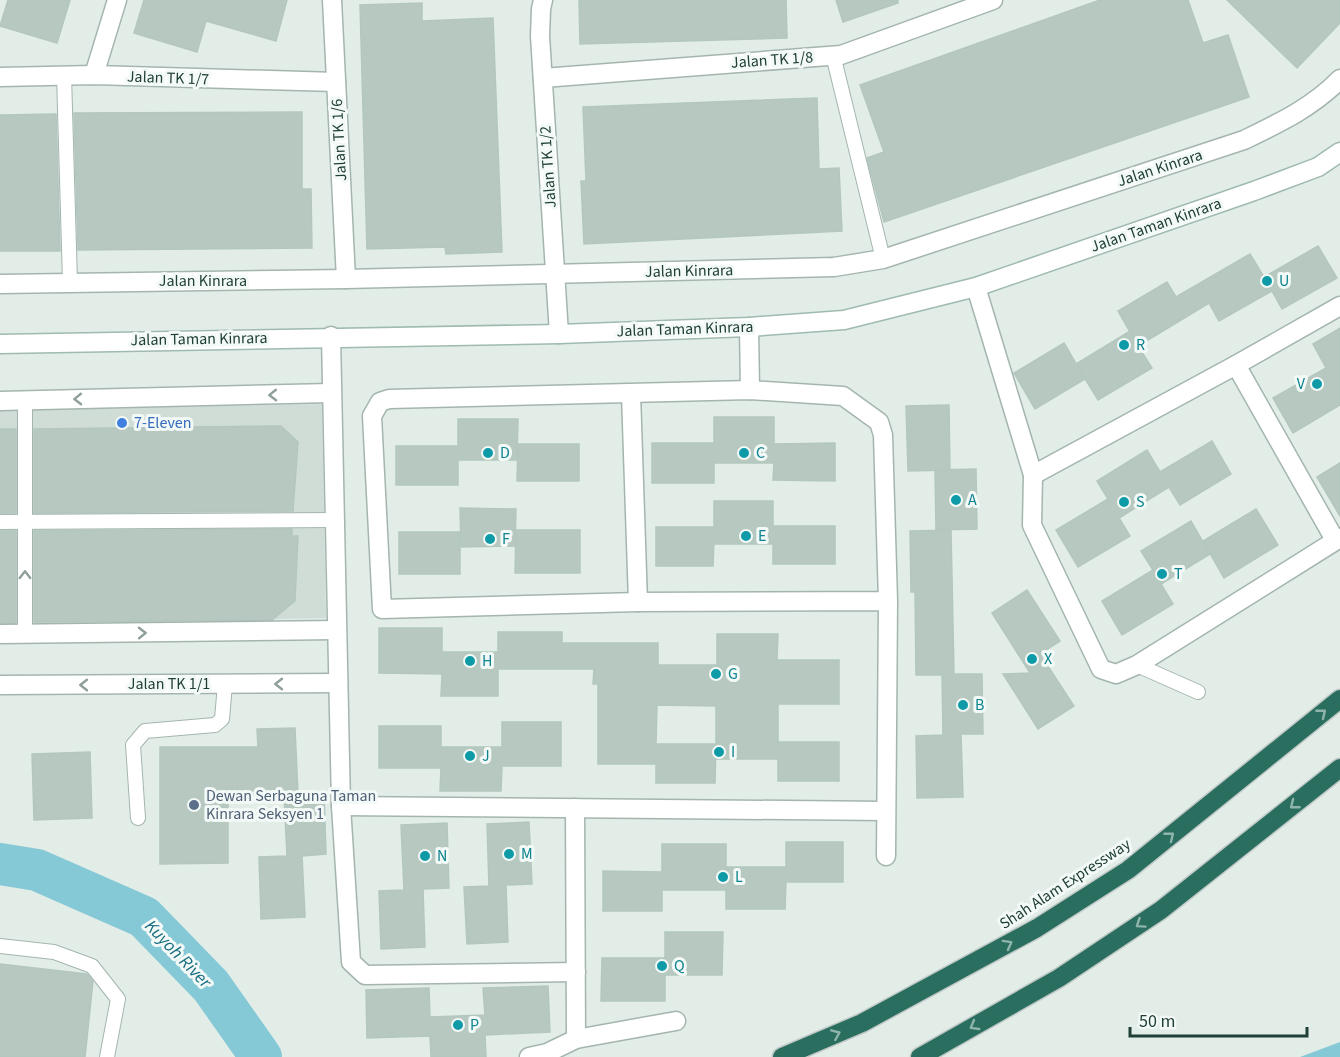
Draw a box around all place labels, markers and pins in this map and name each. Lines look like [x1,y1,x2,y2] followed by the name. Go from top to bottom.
[1279,270,1289,292] place label: U
[1260,274,1274,288] marker: U
[1136,334,1145,356] place label: R
[1117,338,1131,352] marker: R
[1297,373,1306,395] place label: V
[1310,377,1324,391] marker: V
[134,412,192,434] place label: 7-Eleven
[115,416,129,430] marker: 7-Eleven
[500,442,510,464] place label: D
[756,442,765,464] place label: C
[481,446,495,460] marker: D
[737,446,751,460] marker: C
[968,489,977,511] place label: A
[1136,491,1145,513] place label: S
[949,493,963,507] marker: A
[1117,495,1131,509] marker: S
[758,525,766,547] place label: E
[502,528,510,550] place label: F
[739,529,753,543] marker: E
[483,532,497,546] marker: F
[1174,563,1183,585] place label: T
[1155,567,1169,581] marker: T
[1044,648,1052,670] place label: X
[482,650,492,672] place label: H
[1025,652,1039,666] marker: X
[463,654,477,668] marker: H
[728,663,738,685] place label: G
[709,667,723,681] marker: G
[975,694,984,716] place label: B
[956,698,970,712] marker: B
[731,741,735,763] place label: I
[482,745,490,767] place label: J
[712,745,726,759] marker: I
[463,749,477,763] marker: J
[206,785,376,825] place label: Dewan Serbaguna Taman Kinrara Seksyen 1
[187,798,201,812] marker: Dewan Serbaguna Taman Kinrara Seksyen 1
[521,843,533,865] place label: M
[437,845,447,867] place label: N
[502,847,516,861] marker: M
[418,849,432,863] marker: N
[735,866,743,888] place label: L
[716,870,730,884] marker: L
[674,955,685,977] place label: Q
[655,959,669,973] marker: Q
[470,1014,479,1036] place label: P
[451,1018,465,1032] marker: P

